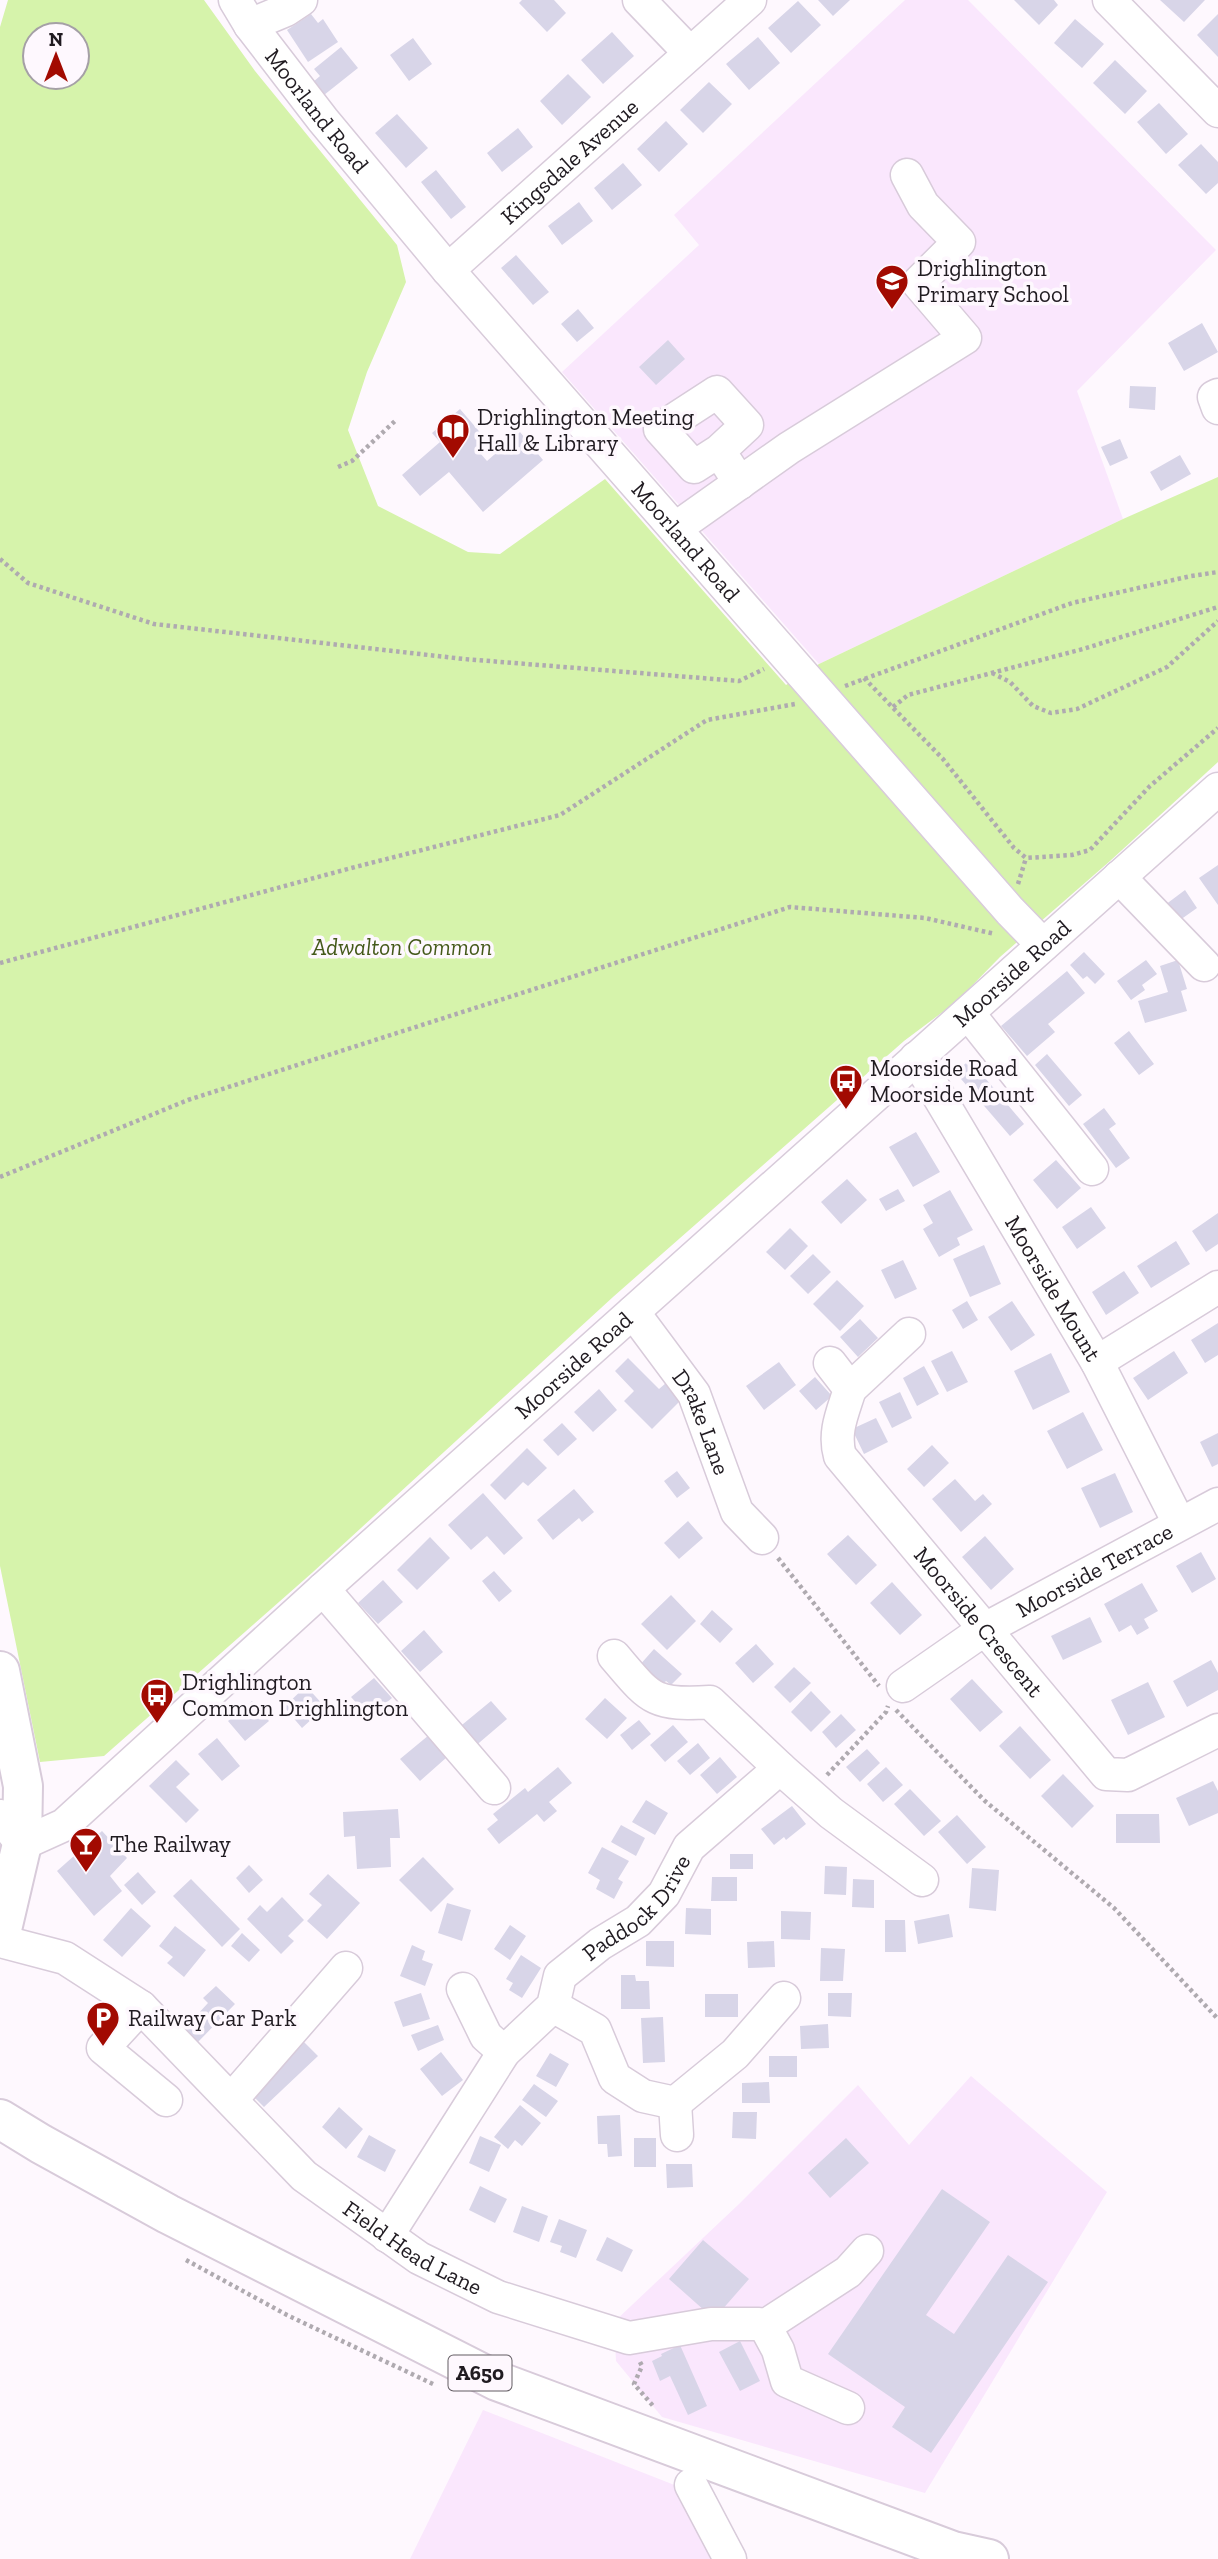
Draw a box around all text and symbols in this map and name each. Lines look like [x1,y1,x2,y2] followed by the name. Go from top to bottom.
[21,21,91,91] north arrow
[49,28,63,51] text: N
[259,43,375,179] street label: Moorland Road
[495,93,644,230] street label: Kingsdale Avenue
[917,254,1069,308] place label: Drighlington Primary School
[873,262,911,311] school or university icon: Drighlington Primary School
[477,403,694,457] place label: Drighlington Meeting Hall & Library
[434,411,472,460] library icon: Drighlington Meeting Hall & Library
[626,475,746,607] street label: Moorland Road
[947,913,1077,1033] street label: Moorside Road
[311,933,492,961] park label: Adwalton Common
[870,1054,1035,1108] place label: Moorside Road Moorside Mount
[827,1062,865,1111] bus stop icon: Moorside Road Moorside Mount
[999,1210,1107,1366] street label: Moorside Mount
[509,1305,638,1425] street label: Moorside Road
[666,1364,736,1479] street label: Drake Lane
[1011,1517,1177,1624] street label: Moorside Terrace
[908,1541,1050,1703] street label: Moorside Crescent
[182,1668,408,1722] place label: Drighlington Common Drighlington
[138,1676,176,1725] bus stop icon: Drighlington Common Drighlington
[67,1825,105,1874] bar icon: The Railway
[110,1830,231,1858] place label: The Railway
[576,1850,696,1967] street label: Paddock Drive
[84,1999,122,2048] parking icon: Railway Car Park
[128,2004,296,2032] place label: Railway Car Park
[338,2194,487,2301] street label: Field Head Lane
[448,2356,512,2390] road number: A650

